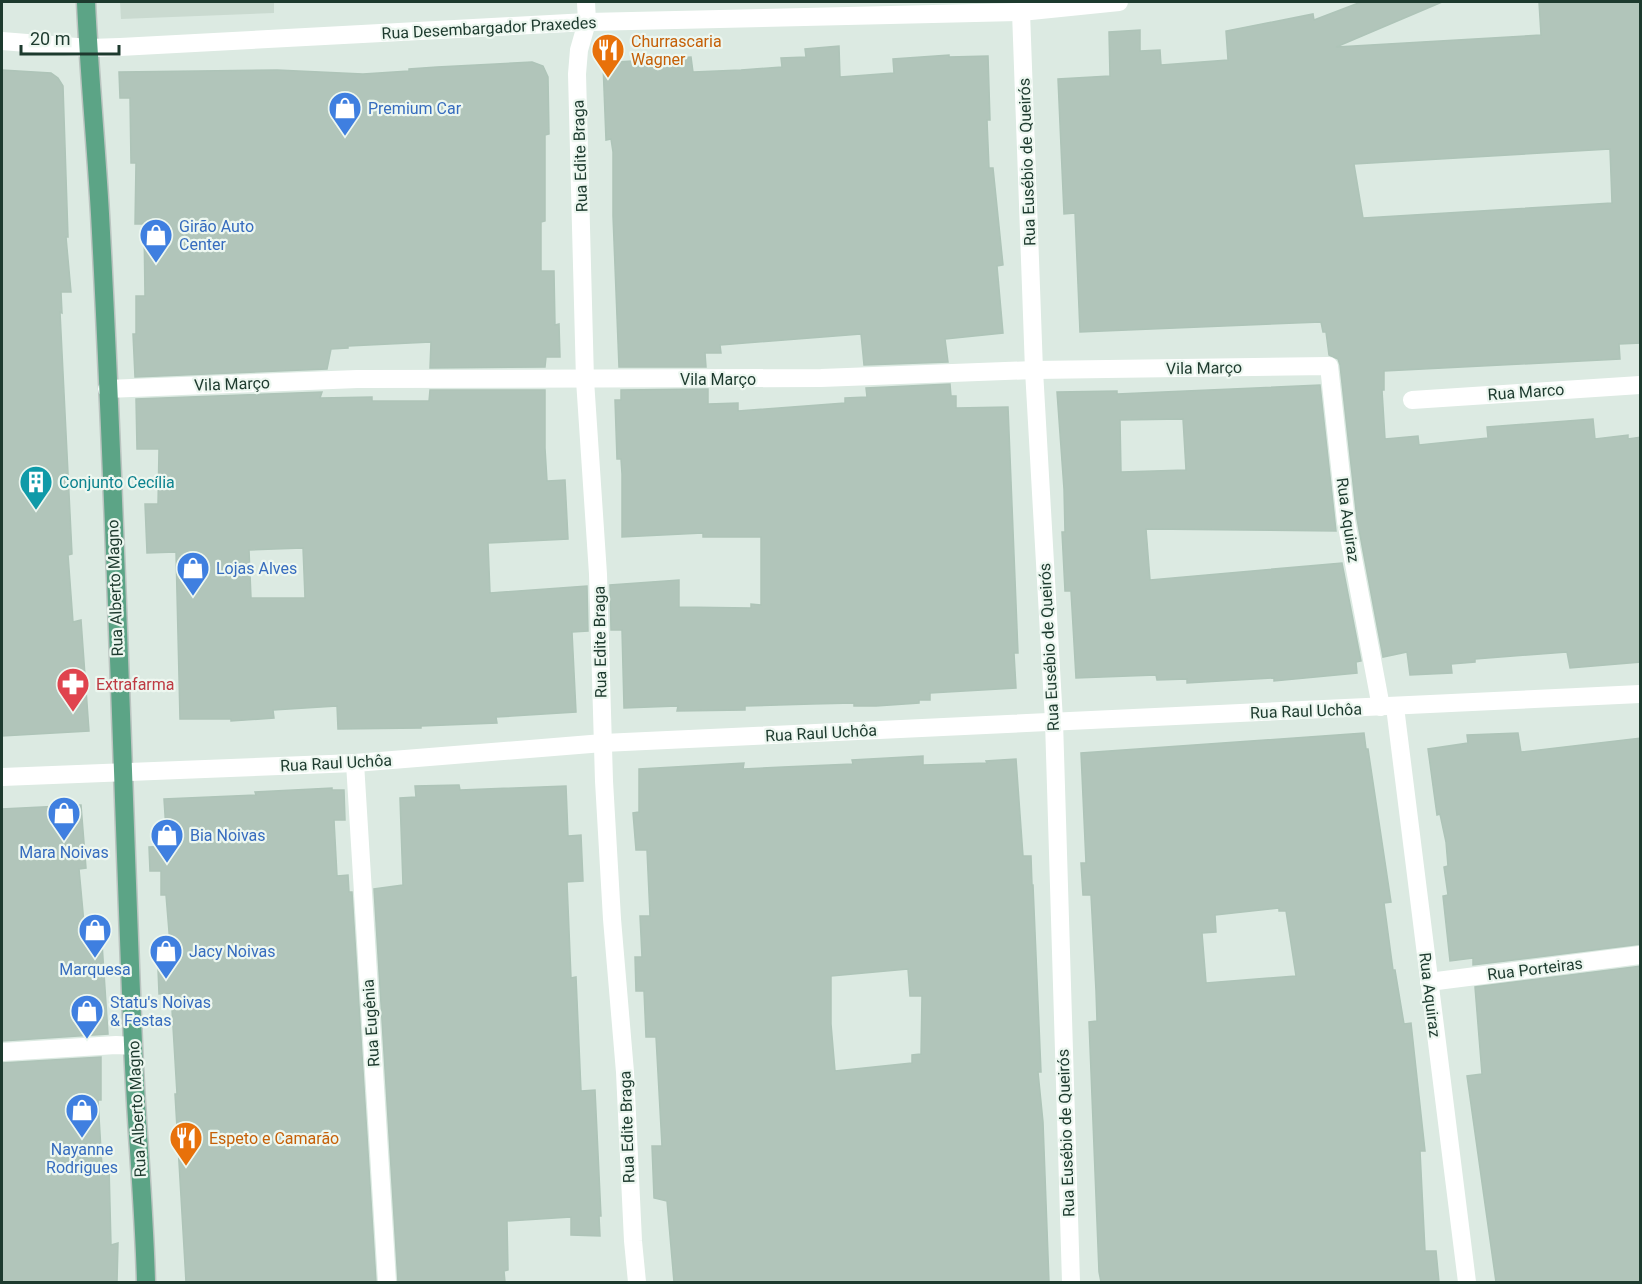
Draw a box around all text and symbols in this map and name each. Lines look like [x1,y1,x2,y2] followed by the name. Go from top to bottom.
[381,13,597,43] street label: Rua Desembargador Praxedes
[21,18,118,56] scale bar
[30,28,70,49] text: 20 m
[590,32,626,79] restaurant icon: Churrascaria Wagner
[631,32,722,69] place label: Churrascaria Wagner
[1015,78,1039,246] street label: Rua Eusébio de Queirós
[327,90,363,137] shop icon: Premium Car
[368,99,462,118] place label: Premium Car
[569,100,591,212] street label: Rua Edite Braga
[138,217,174,264] shop icon: Girão Auto Center
[179,217,254,254] place label: Girão Auto Center
[1166,358,1242,378] street label: Vila Março
[680,370,756,389] street label: Vila Março
[194,373,270,395] street label: Vila Março
[1487,380,1565,404] street label: Rua Marco
[18,464,54,511] building icon: Conjunto Cecília
[59,473,175,492] place label: Conjunto Cecília
[1333,476,1363,564] street label: Rua Aquiraz
[103,519,127,657] street label: Rua Alberto Magno
[175,550,211,597] shop icon: Lojas Alves
[216,559,297,578] place label: Lojas Alves
[1035,563,1063,731] street label: Rua Eusébio de Queirós
[590,586,610,698] street label: Rua Edite Braga
[55,666,91,713] pharmacy icon: Extrafarma
[96,675,175,694] place label: Extrafarma
[1250,700,1362,722] street label: Rua Raul Uchôa
[765,721,877,745] street label: Rua Raul Uchôa
[280,751,392,775] street label: Rua Raul Uchôa
[46,795,82,842] shop icon: Mara Noivas
[149,817,185,864] shop icon: Bia Noivas
[190,826,266,845] place label: Bia Noivas
[19,843,109,862] place label: Mara Noivas
[77,912,113,959] shop icon: Marquesa
[148,933,184,980] shop icon: Jacy Noivas
[189,942,275,961] place label: Jacy Noivas
[1415,951,1445,1039] street label: Rua Aquiraz
[1486,954,1584,984] street label: Rua Porteiras
[59,960,131,979] place label: Marquesa
[358,978,384,1068] street label: Rua Eugênia
[69,993,105,1040] shop icon: Statu's Noivas & Festas
[110,993,211,1030] place label: Statu's Noivas & Festas
[124,1040,150,1178] street label: Rua Alberto Magno
[1054,1049,1078,1217] street label: Rua Eusébio de Queirós
[616,1071,638,1183] street label: Rua Edite Braga
[64,1092,100,1139] shop icon: Nayanne Rodrigues
[168,1120,204,1167] restaurant icon: Espeto e Camarão
[209,1129,339,1148] place label: Espeto e Camarão
[46,1140,118,1177] place label: Nayanne Rodrigues

